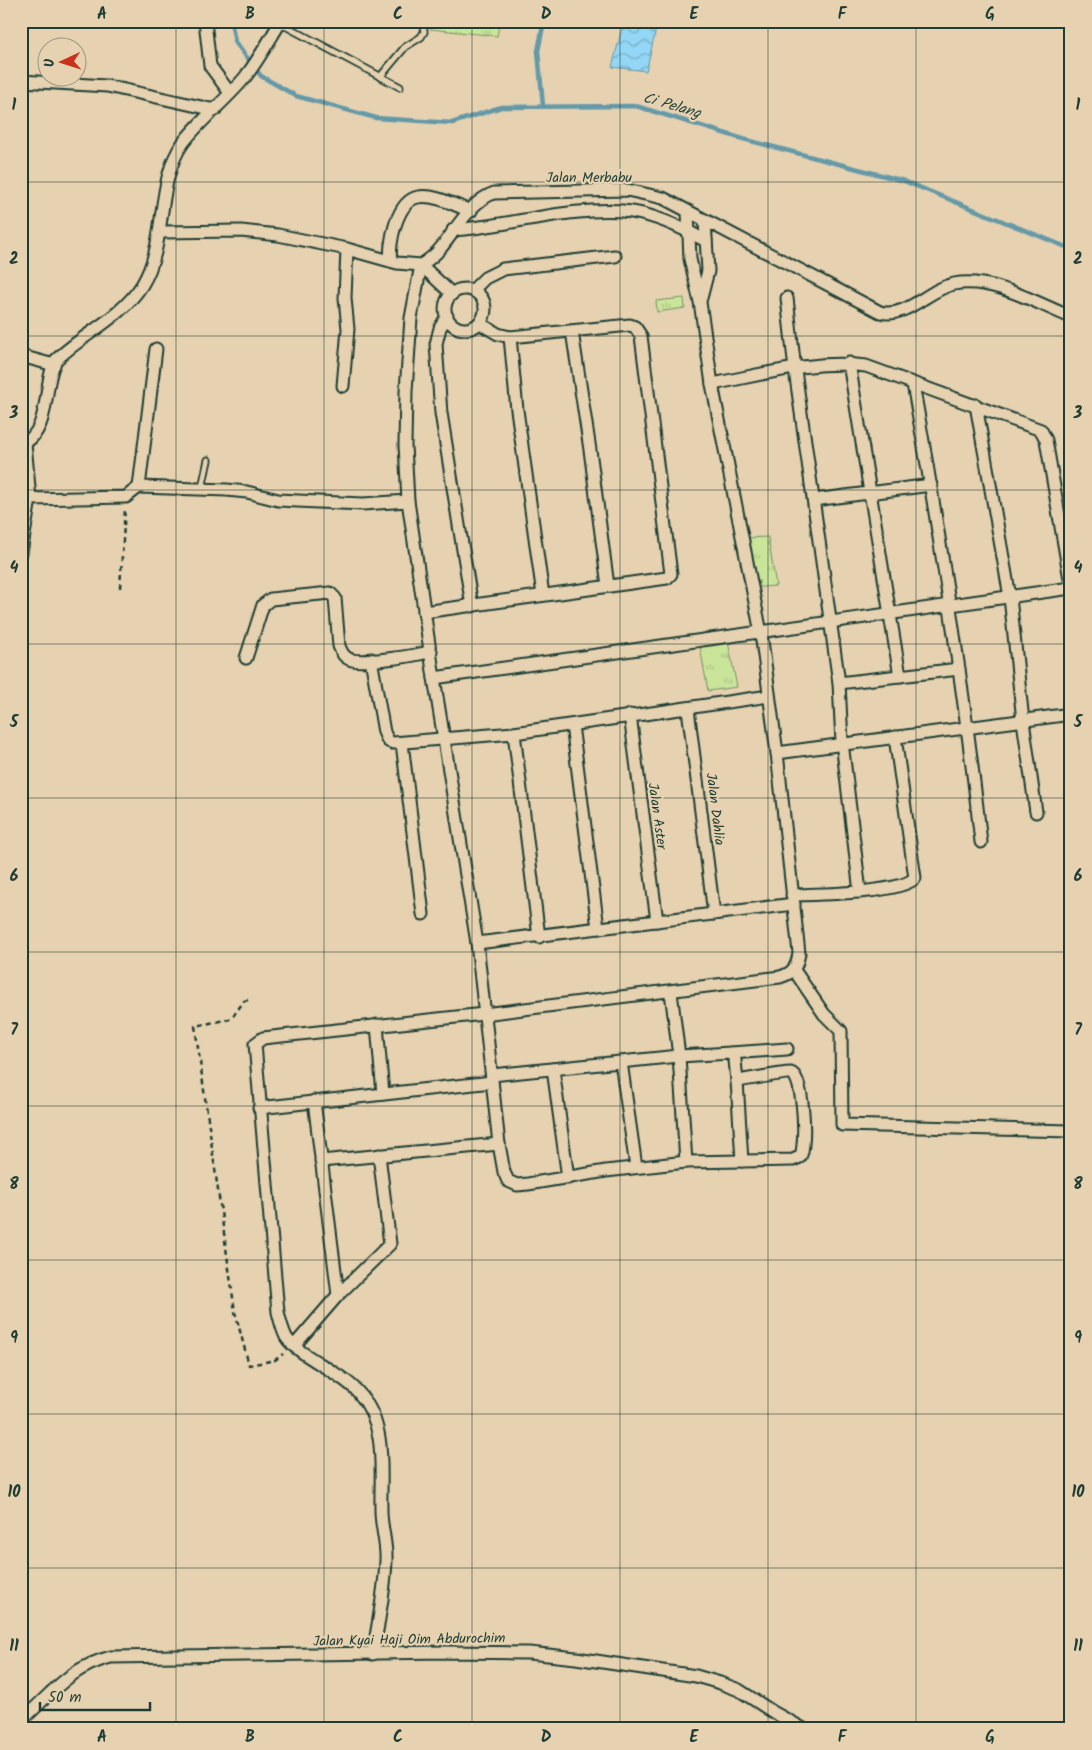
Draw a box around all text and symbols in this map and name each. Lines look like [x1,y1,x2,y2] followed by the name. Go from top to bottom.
[97,2,107,27] text: A
[245,2,255,27] text: B
[393,2,403,27] text: C
[541,2,552,27] text: D
[690,2,700,27] text: E
[838,2,848,27] text: F
[985,2,995,27] text: G
[38,38,88,88] north arrow
[39,57,61,68] text: U
[640,86,704,126] water label: Ci Pelang
[12,93,17,118] text: 1
[1076,93,1081,118] text: 1
[546,167,632,189] street label: Jalan Merbabu
[9,247,19,272] text: 2
[1073,247,1083,272] text: 2
[9,401,19,426] text: 3
[1073,401,1083,426] text: 3
[10,556,19,581] text: 4
[1074,556,1083,581] text: 4
[9,710,20,735] text: 5
[1073,710,1084,735] text: 5
[700,772,730,847] street label: Jalan Dahlia
[641,781,673,852] street label: Jalan Aster
[10,864,19,889] text: 6
[1074,864,1083,889] text: 6
[10,1018,18,1043] text: 7
[1074,1018,1082,1043] text: 7
[9,1172,19,1197] text: 8
[1073,1172,1083,1197] text: 8
[10,1326,18,1351] text: 9
[1074,1326,1082,1351] text: 9
[7,1480,21,1505] text: 10
[1071,1480,1085,1505] text: 10
[313,1627,505,1653] street label: Jalan Kyai Haji Oim Abdurochim
[9,1634,19,1659] text: 11
[1073,1634,1083,1659] text: 11
[40,1680,150,1712] scale bar
[48,1686,82,1710] text: 50 m
[97,1725,107,1750] text: A
[245,1725,255,1750] text: B
[393,1725,403,1750] text: C
[541,1725,552,1750] text: D
[690,1725,700,1750] text: E
[838,1725,848,1750] text: F
[985,1725,995,1750] text: G

